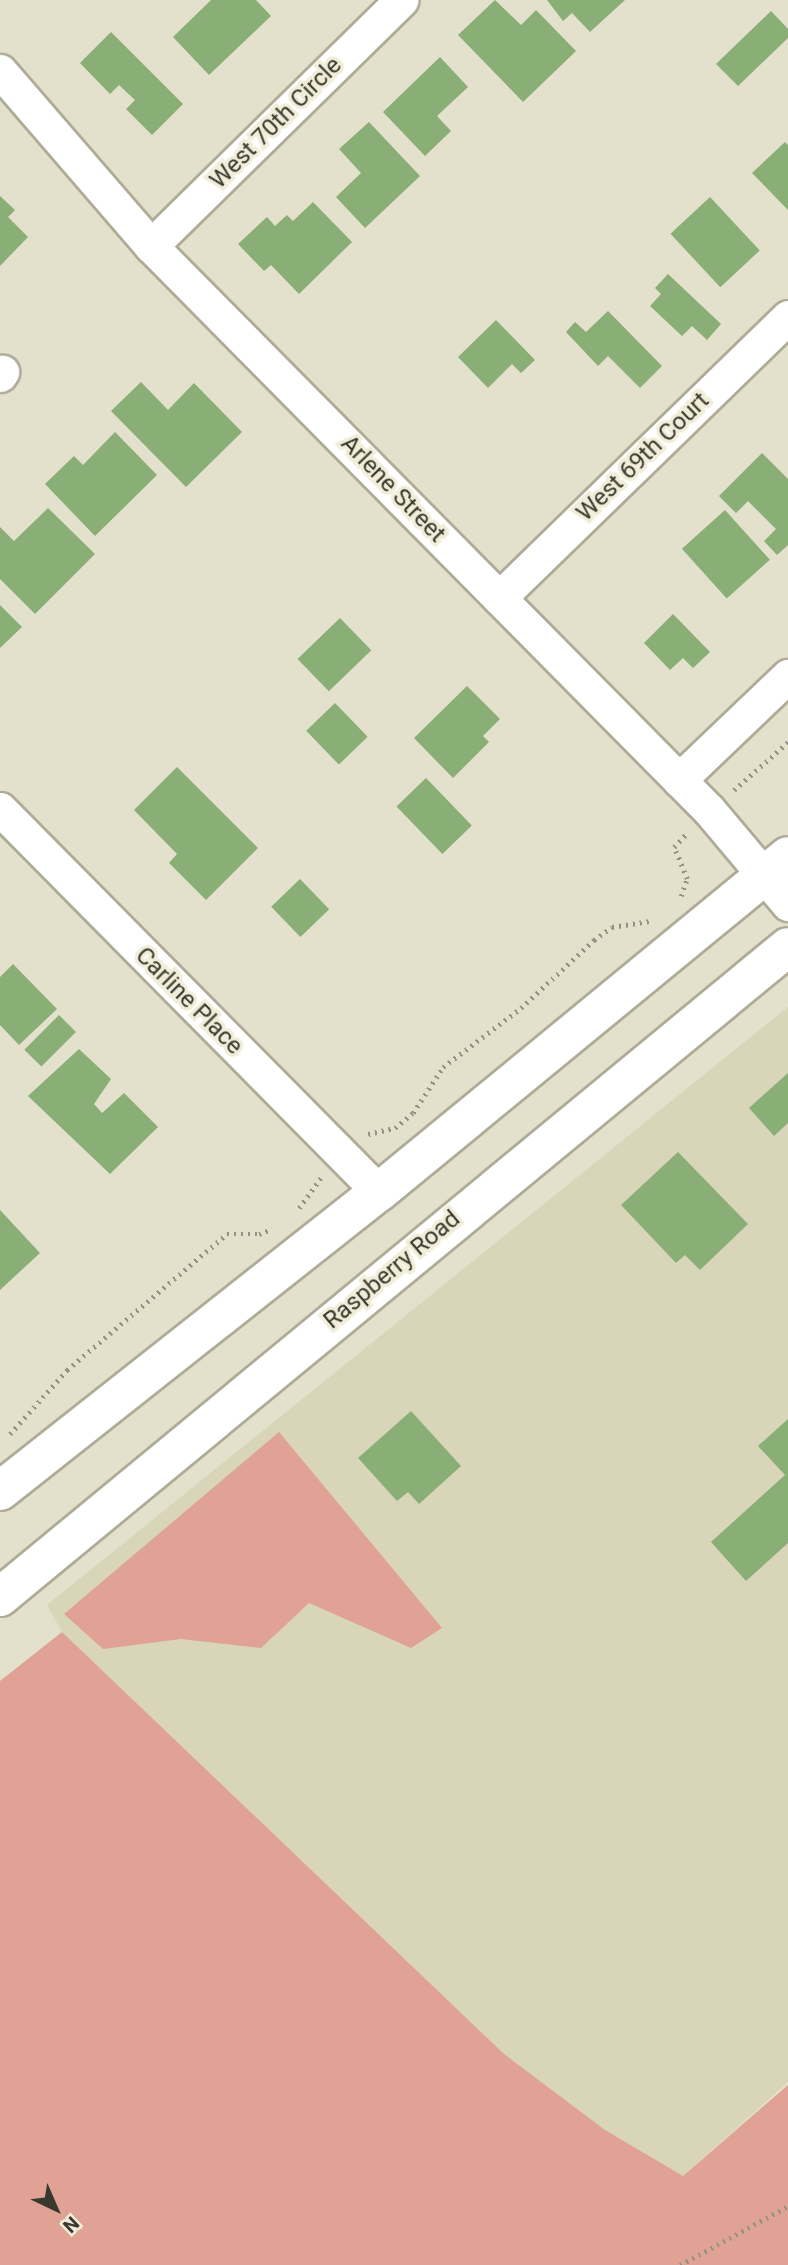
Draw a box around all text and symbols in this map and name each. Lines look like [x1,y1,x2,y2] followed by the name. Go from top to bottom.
[204,51,348,195] street label: West 70th Circle
[571,387,715,527] street label: West 69th Court
[335,430,451,548] street label: Arlene Street
[129,941,249,1061] street label: Carline Place
[318,1205,466,1335] street label: Raspberry Road
[21,2174,91,2244] north arrow
[58,2212,84,2237] text: N

